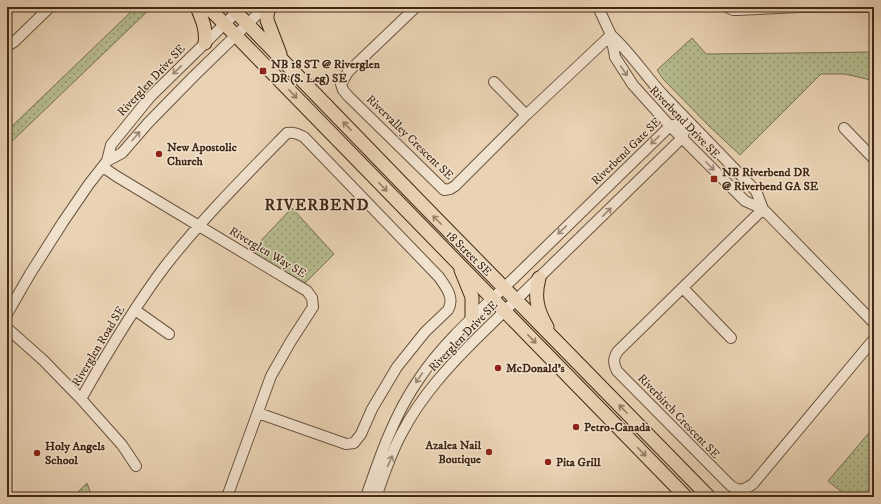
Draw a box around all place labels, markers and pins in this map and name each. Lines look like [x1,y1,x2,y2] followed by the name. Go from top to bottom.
[271,57,381,86] place label: NB 18 ST @ Riverglen DR (S. Leg) SE
[258,66,268,76] marker: NB 18 ST @ Riverglen DR (S. Leg) SE
[167,140,238,169] place label: New Apostolic Church
[154,149,164,159] marker: New Apostolic Church
[722,165,819,194] place label: NB Riverbend DR @ Riverbend GA SE
[709,174,719,184] marker: NB Riverbend DR @ Riverbend GA SE
[506,361,565,376] place label: McDonald's
[493,363,503,373] marker: McDonald's
[584,420,651,435] place label: Petro-Canada
[571,422,581,432] marker: Petro-Canada
[425,438,481,467] place label: Azalea Nail Boutique
[45,439,105,468] place label: Holy Angels School
[484,447,494,457] marker: Azalea Nail Boutique
[32,448,42,458] marker: Holy Angels School
[556,455,601,470] place label: Pita Grill
[543,457,553,467] marker: Pita Grill

